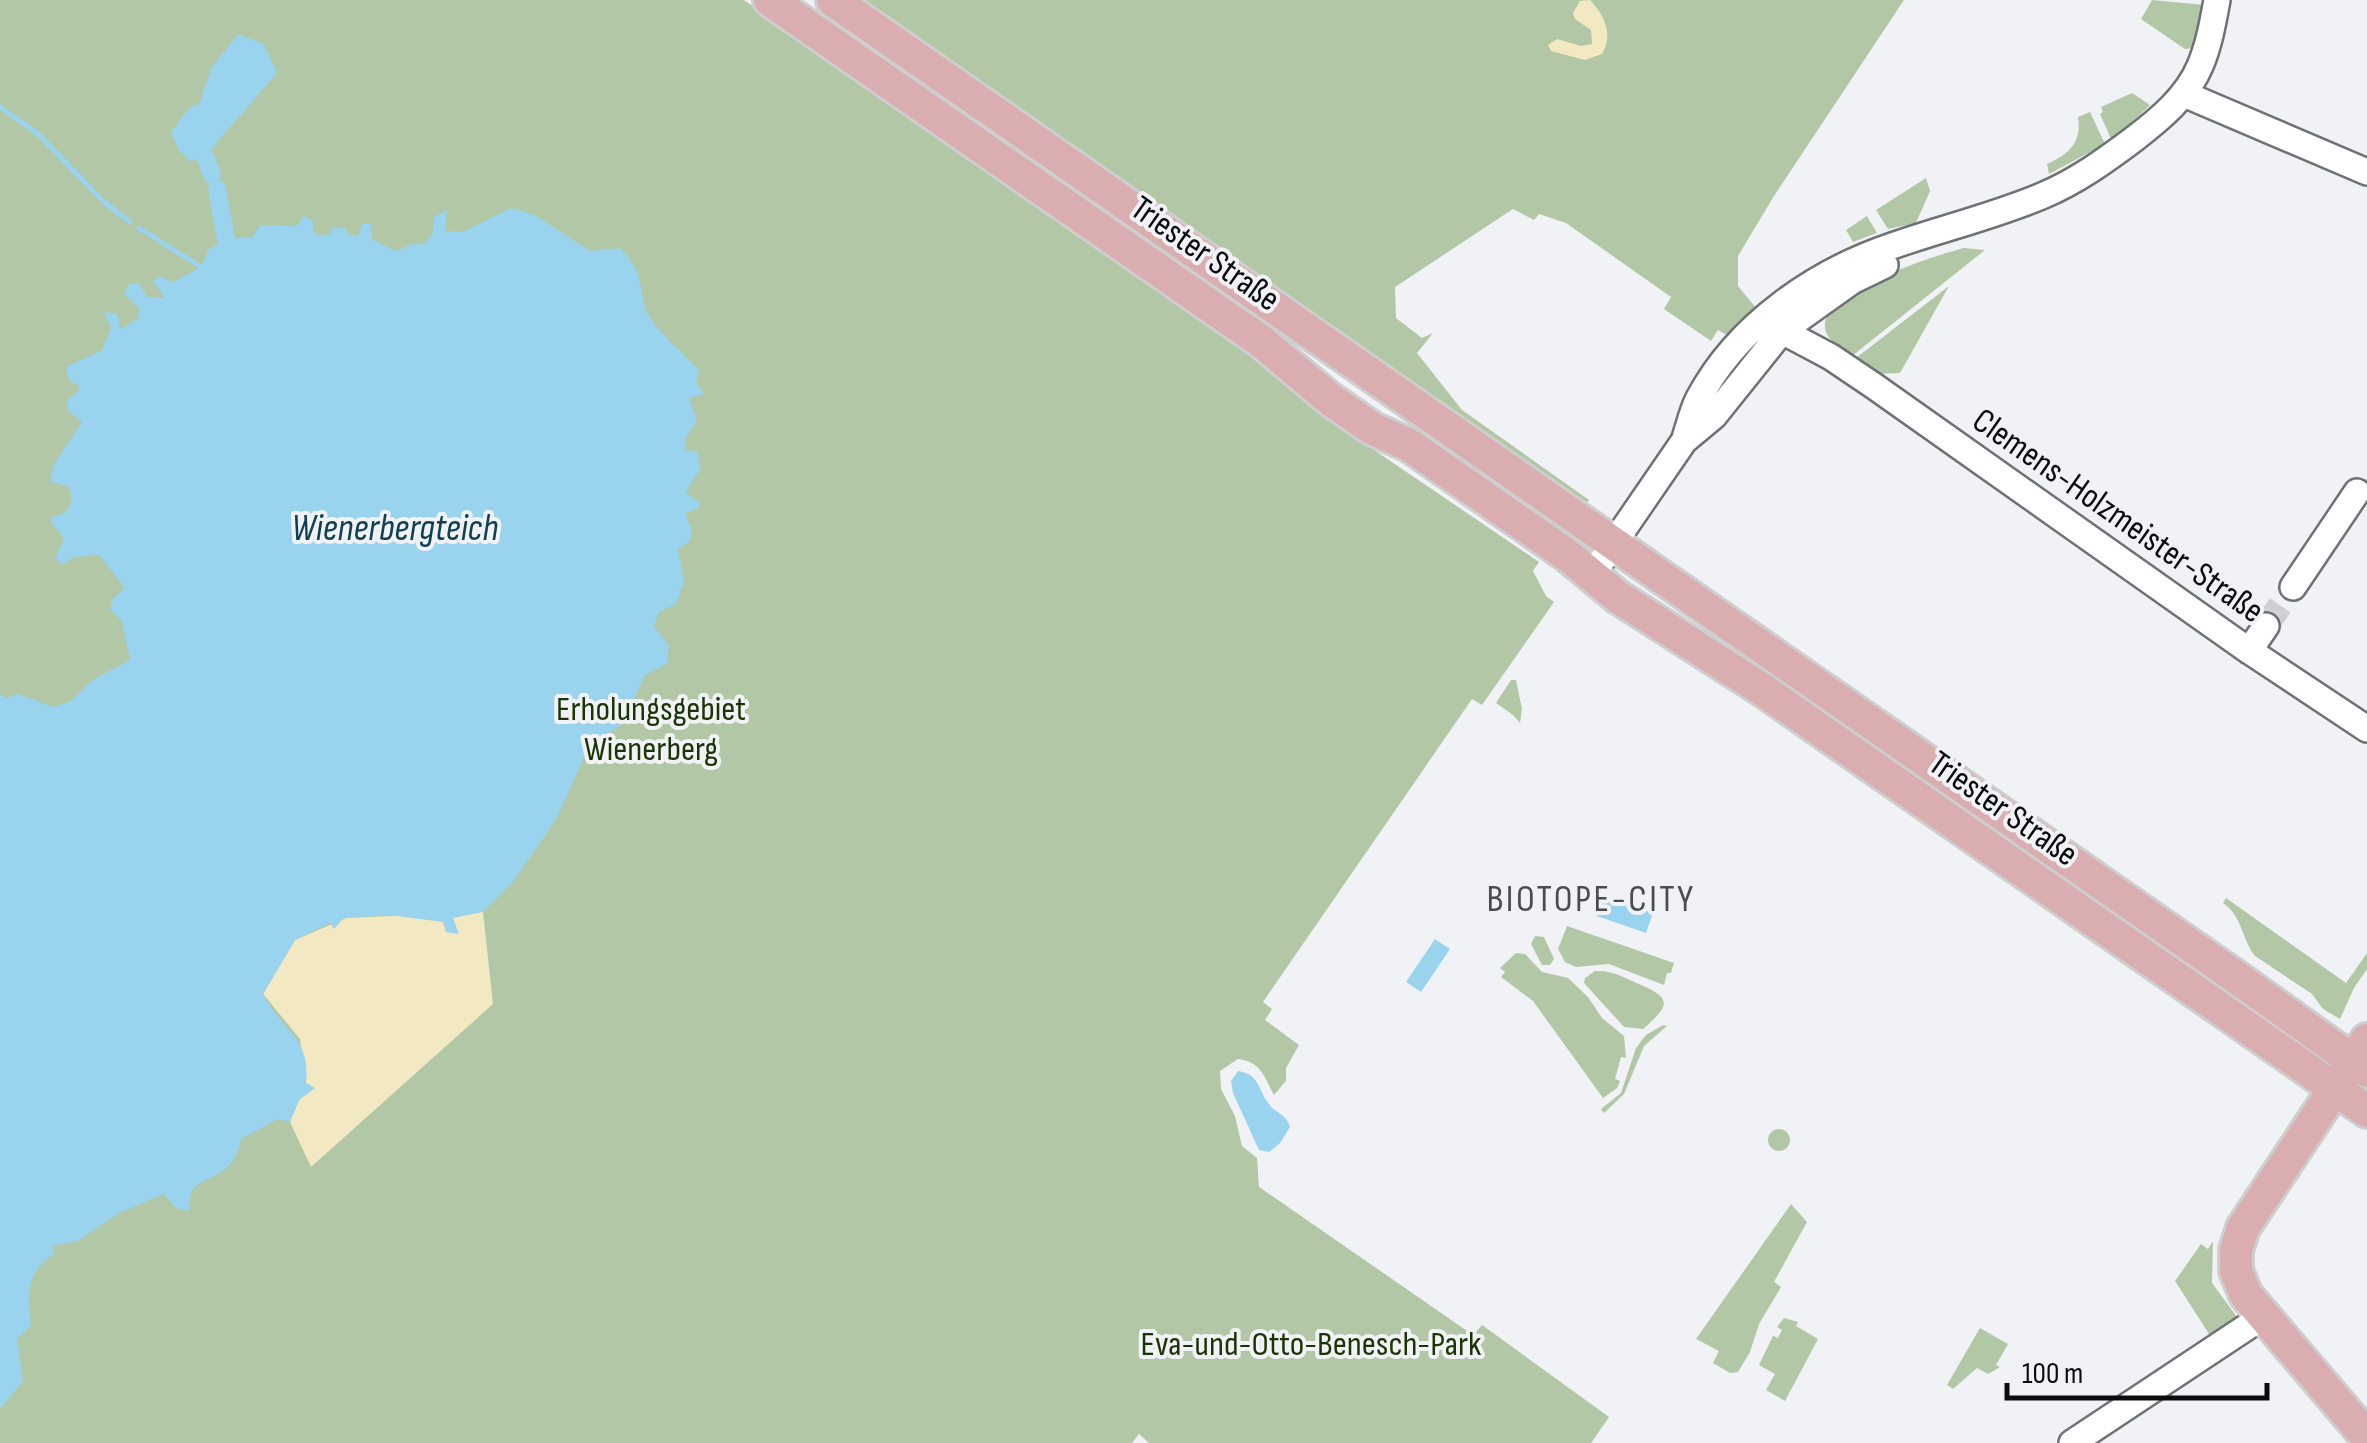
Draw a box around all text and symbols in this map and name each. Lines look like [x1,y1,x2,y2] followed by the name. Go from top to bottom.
[1122,187,1288,321] street label: Triester Straße
[1964,399,2272,633] street label: Clemens-Holzmeister-Straße
[292,506,498,551] water label: Wienerbergteich
[556,688,746,771] park label: Erholungsgebiet Wienerberg
[1920,742,2086,876] street label: Triester Straße
[1486,877,1696,922] district label: BIOTOPE-CITY
[1141,1323,1482,1366] park label: Eva-und-Otto-Benesch-Park
[2007,1338,2267,1400] scale bar
[2022,1356,2083,1392] text: 100 m

